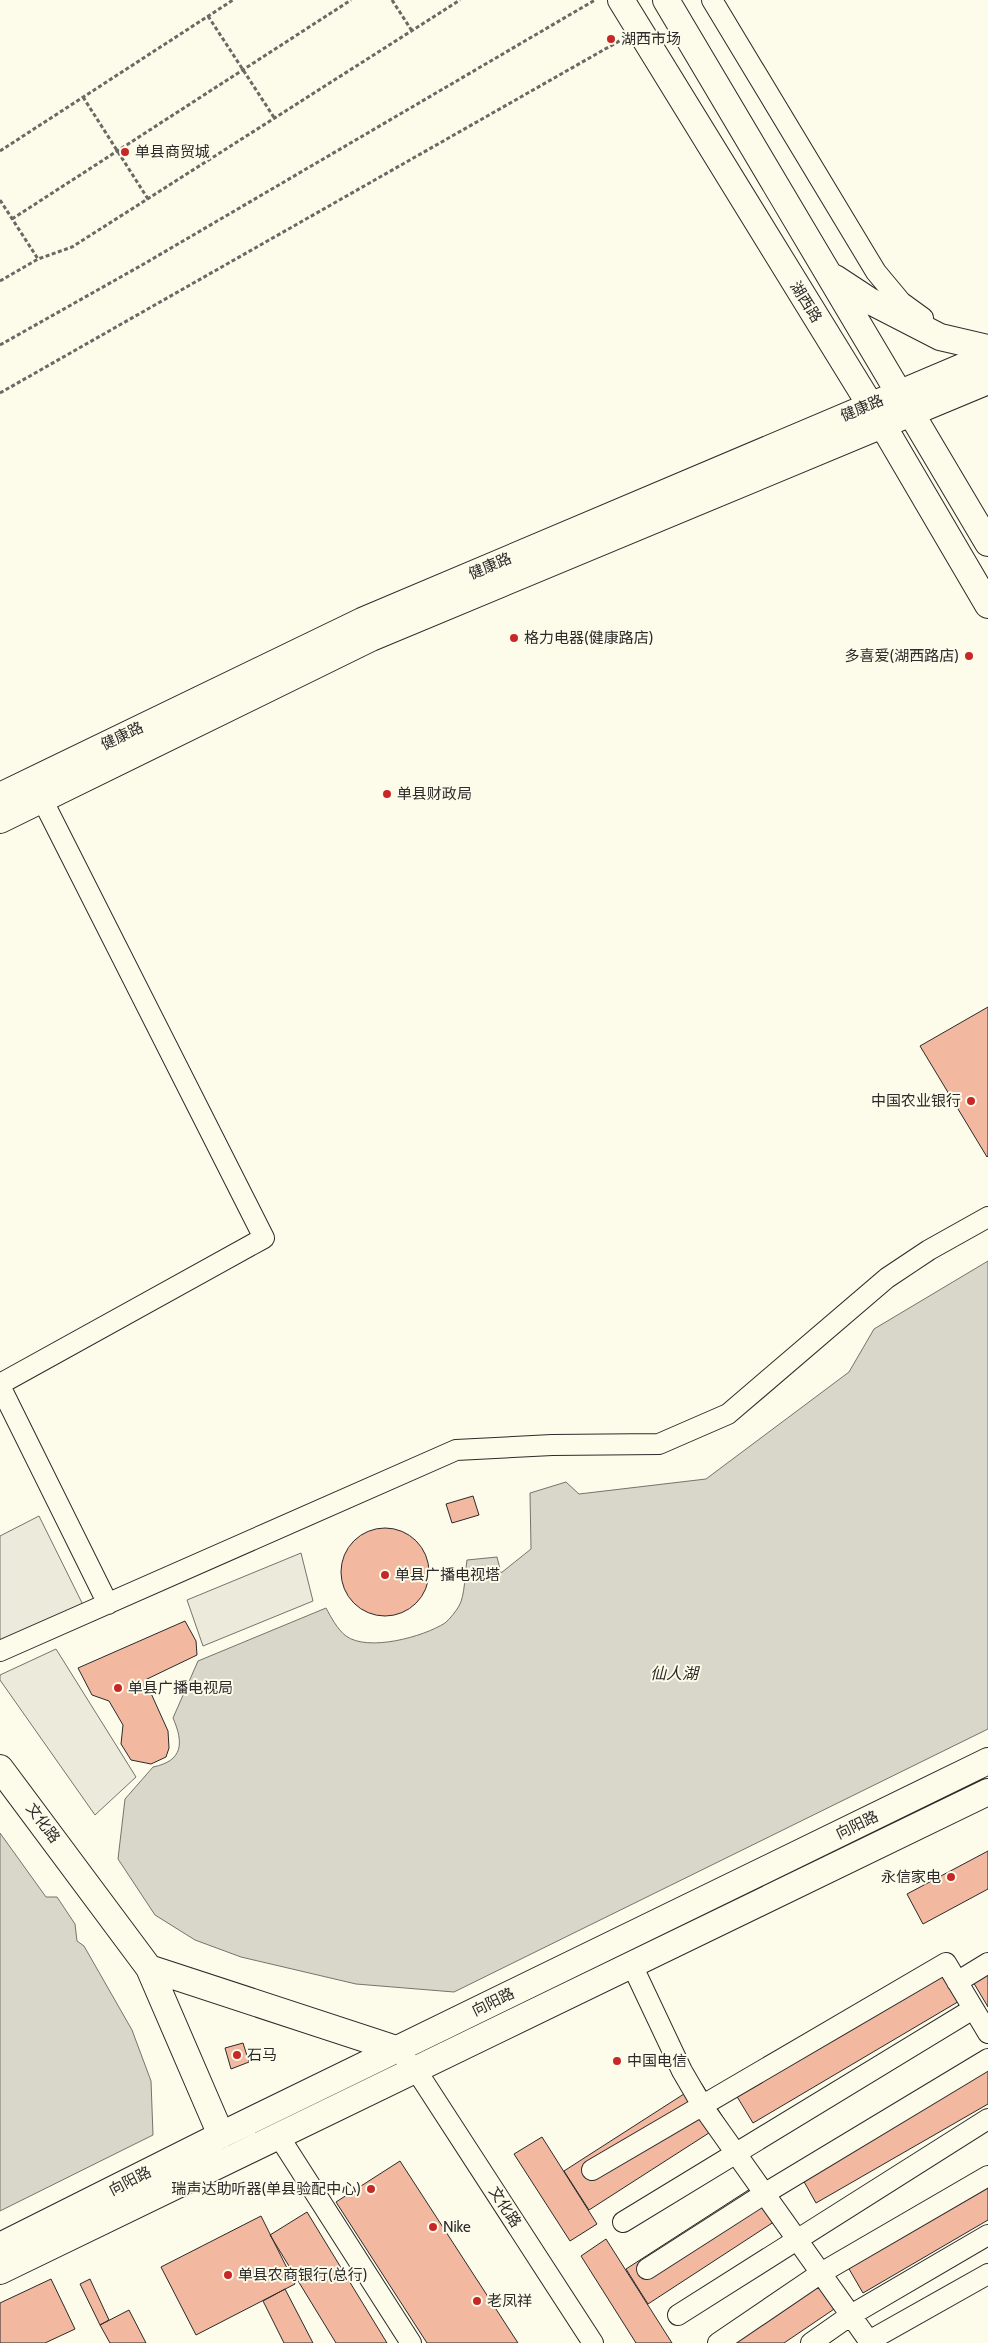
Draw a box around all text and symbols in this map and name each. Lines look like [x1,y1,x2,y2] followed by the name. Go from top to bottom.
[621,30,681,48] place label: 湖西市场
[605,33,617,45] marker: 湖西市场
[135,143,210,161] place label: 单县商贸城
[119,146,131,158] marker: 单县商贸城
[786,278,826,326] street label: 湖西路
[838,391,886,425] street label: 健康路
[466,549,514,583] street label: 健康路
[524,629,653,647] place label: 格力电器(健康路店)
[508,632,520,644] marker: 格力电器(健康路店)
[845,647,959,665] place label: 多喜爱(湖西路店)
[963,650,975,662] marker: 多喜爱(湖西路店)
[98,718,146,754] street label: 健康路
[397,785,472,803] place label: 单县财政局
[381,788,393,800] marker: 单县财政局
[871,1092,961,1110] place label: 中国农业银行
[965,1095,977,1107] marker: 中国农业银行
[395,1566,500,1584] place label: 单县广播电视塔
[379,1569,391,1581] marker: 单县广播电视塔
[650,1664,701,1683] water label: 仙人湖
[128,1679,233,1697] place label: 单县广播电视局
[112,1682,124,1694] marker: 单县广播电视局
[22,1800,64,1846] street label: 文化路
[833,1807,881,1843] street label: 向阳路
[881,1868,941,1886] place label: 永信家电
[945,1871,957,1883] marker: 永信家电
[469,1984,517,2020] street label: 向阳路
[247,2046,277,2064] place label: 石马
[231,2049,243,2061] marker: 石马
[627,2052,687,2070] place label: 中国电信
[611,2055,623,2067] marker: 中国电信
[106,2163,154,2199] street label: 向阳路
[172,2180,361,2198] place label: 瑞声达助听器(单县验配中心)
[365,2183,377,2195] marker: 瑞声达助听器(单县验配中心)
[485,2183,525,2231] street label: 文化路
[443,2218,471,2236] place label: Nike
[427,2221,439,2233] marker: Nike
[238,2266,367,2284] place label: 单县农商银行(总行)
[222,2269,234,2281] marker: 单县农商银行(总行)
[487,2292,532,2310] place label: 老凤祥
[471,2295,483,2307] marker: 老凤祥

